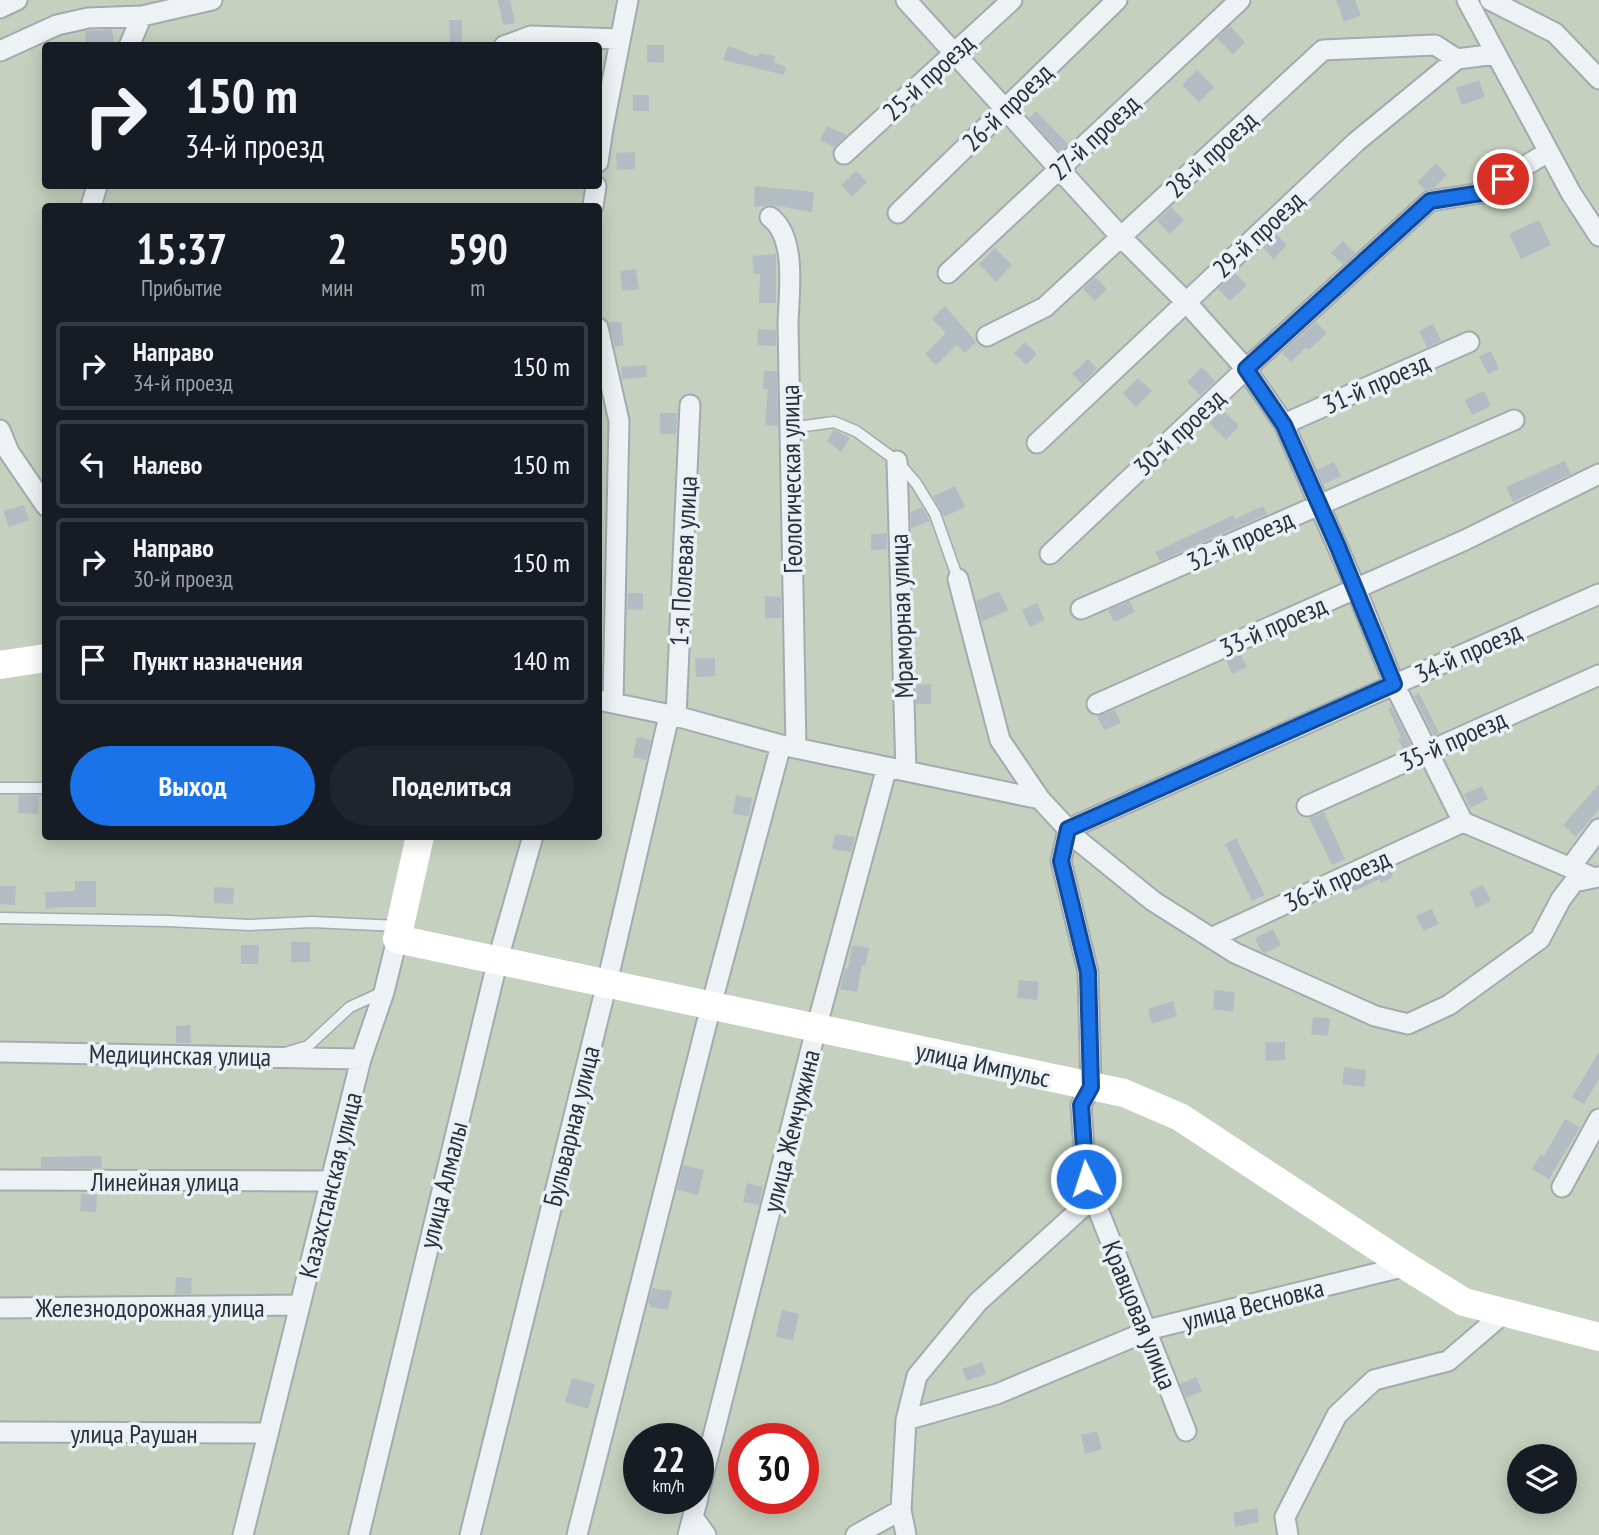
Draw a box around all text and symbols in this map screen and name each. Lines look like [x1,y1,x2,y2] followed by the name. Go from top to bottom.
[875,26,981,128] street label: 25-й проезд
[955,56,1059,158] street label: 26-й проезд
[185,63,298,127] text: 150 m
[70,70,161,161] icon: right
[1042,87,1146,187] street label: 27-й проезд
[1158,103,1264,205] street label: 28-й проезд
[185,125,324,167] text: 34-й проезд
[1473,149,1533,209] pin
[1484,160,1522,198] icon: arrive
[1205,183,1311,285] street label: 29-й проезд
[136,221,227,276] text: 15:37
[327,221,347,276] text: 2
[448,221,508,276] text: 590
[141,273,222,302] text: Прибытие
[321,273,353,302] text: мин
[470,273,485,302] text: m
[133,335,214,368] text: Направо
[1318,345,1434,421] street label: 31-й проезд
[74,347,112,385] icon: right
[512,350,570,383] text: 150 m
[133,368,233,397] text: 34-й проезд
[1126,381,1232,483] street label: 30-й проезд
[773,384,809,574] street label: Геологическая улица
[74,445,112,483] icon: left
[133,448,202,481] text: Налево
[512,448,570,481] text: 150 m
[662,475,704,647] street label: 1-я Полевая улица
[1182,502,1298,578] street label: 32-й проезд
[133,531,214,564] text: Направо
[882,533,920,699] street label: Мраморная улица
[74,543,112,581] icon: right
[512,546,570,579] text: 150 m
[133,564,233,593] text: 30-й проезд
[1215,588,1331,664] street label: 33-й проезд
[1410,614,1526,690] street label: 34-й проезд
[74,641,112,679] icon: arrive
[133,644,303,677] text: Пункт назначения
[512,644,570,677] text: 140 m
[1395,702,1511,778] street label: 35-й проезд
[70,746,315,826] button: Выход
[329,746,574,826] button: Поделиться
[1279,841,1395,919] street label: 36-й проезд
[913,1034,1053,1094] street label: улица Импульс
[89,1037,271,1073] street label: Медицинская улица
[535,1042,607,1210] street label: Бульварная улица
[755,1046,827,1216] street label: улица Жемчужина
[291,1089,369,1281] street label: Казахстанская улица
[411,1118,475,1252] street label: улица Алмалы
[1049,1142,1123,1216] position arrow
[90,1165,239,1198] street label: Линейная улица
[1095,1236,1185,1394] street label: Кравцовая улица
[1179,1271,1327,1337] street label: улица Весновка
[34,1291,265,1324] street label: Железнодорожная улица
[70,1417,198,1450] street label: улица Раушан
[728,1423,819,1514] speed limit sign: 30
[652,1436,685,1482] text: 22
[1507,1444,1577,1514] map controls
[1507,1444,1577,1514] button: layers
[653,1474,684,1497] text: km/h

